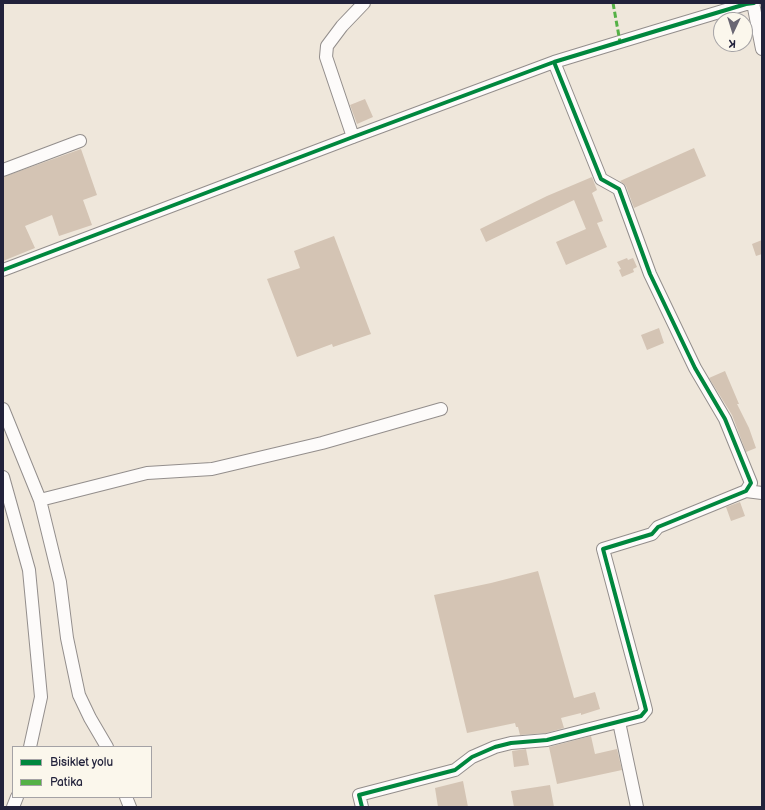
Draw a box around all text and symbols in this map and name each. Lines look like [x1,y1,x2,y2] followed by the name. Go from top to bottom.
[713,12,753,52] north arrow
[728,37,736,50] text: K
[12,746,152,798] legend
[50,755,113,770] text: Bisiklet yolu
[50,775,83,790] text: Patika

